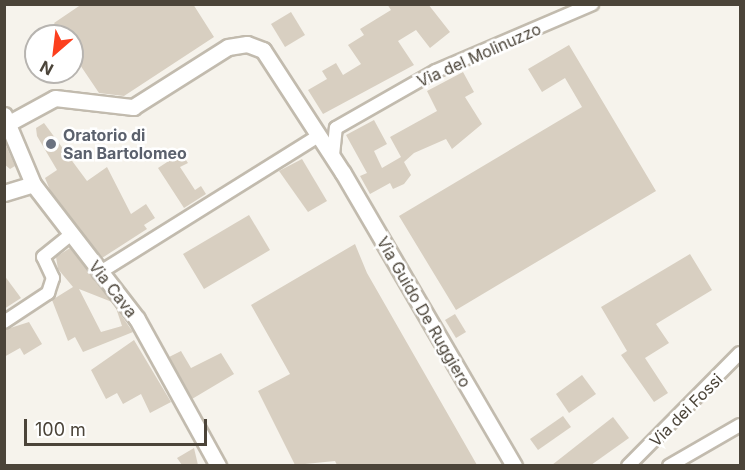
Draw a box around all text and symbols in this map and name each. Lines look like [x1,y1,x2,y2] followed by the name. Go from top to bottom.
[414,19,544,91] street label: Via del Molinuzzo
[24,24,84,84] north arrow
[36,56,57,80] text: N
[63,125,187,163] place label: Oratorio di San Bartolomeo
[44,137,58,151] marker: Oratorio di San Bartolomeo
[373,233,475,391] street label: Via Guido De Ruggiero
[85,257,141,321] street label: Via Cava
[646,370,726,450] street label: Via dei Fossi
[27,407,210,445] scale bar
[35,419,86,440] text: 100 m

